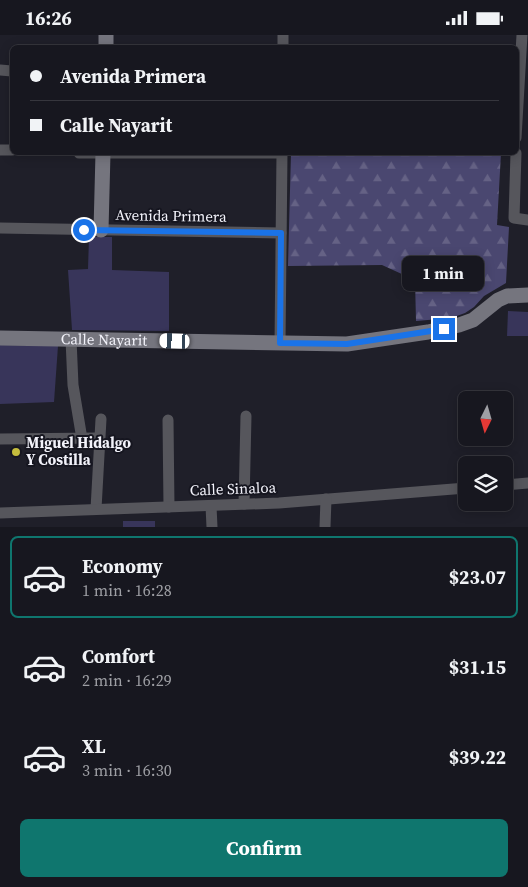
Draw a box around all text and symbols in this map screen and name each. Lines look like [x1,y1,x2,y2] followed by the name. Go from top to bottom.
[25,5,72,31] text: 16:26
[60,63,206,89] text: Avenida Primera
[60,112,172,138] text: Calle Nayarit
[115,204,227,227] street label: Avenida Primera
[73,219,95,241] route start
[403,257,485,291] callout: 1 min
[422,262,464,284] text: 1 min
[433,318,455,340] route end
[61,328,147,351] street label: Calle Nayarit
[159,333,190,349] car
[458,391,512,446] north arrow
[458,391,513,511] map controls
[26,432,132,470] place label: Miguel Hidalgo Y Costilla
[10,446,22,458] marker: Miguel Hidalgo Y Costilla
[458,456,513,511] button: layers
[189,476,277,501] street label: Calle Sinaloa
[82,553,163,579] text: Economy
[22,555,67,600] icon: car
[449,564,506,590] text: $23.07
[82,579,172,601] text: 1 min · 16:28
[82,643,155,669] text: Comfort
[22,645,67,690] icon: car
[449,654,506,680] text: $31.15
[82,669,172,691] text: 2 min · 16:29
[82,733,105,759] text: XL
[22,735,67,780] icon: car
[449,744,506,770] text: $39.22
[82,759,172,781] text: 3 min · 16:30
[20,819,508,877] button: Confirm

